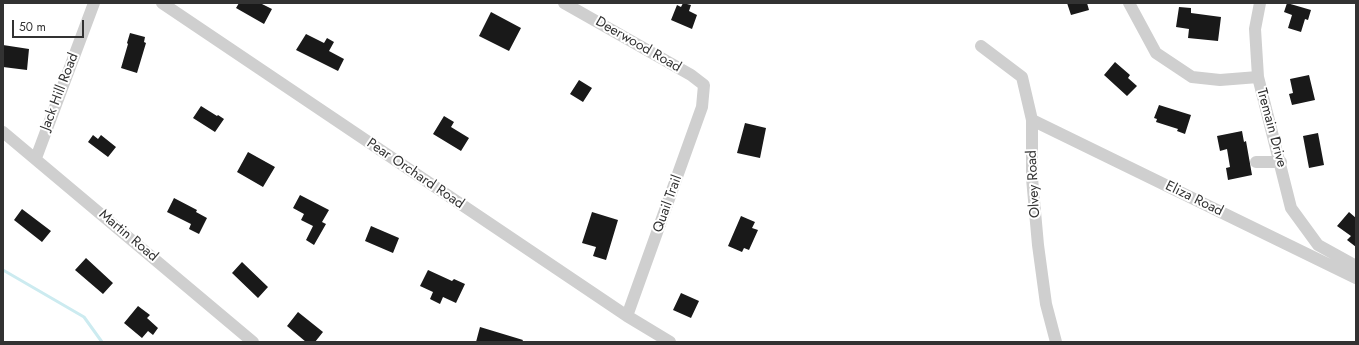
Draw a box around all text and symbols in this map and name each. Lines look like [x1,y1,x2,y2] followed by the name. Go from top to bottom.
[14,12,86,38] scale bar
[592,14,684,76] street label: Deerwood Road
[19,18,46,36] text: 50 m
[38,51,82,133] street label: Jack Hill Road
[1252,87,1290,169] street label: Tremain Drive
[363,135,467,213] street label: Pear Orchard Road
[1024,150,1044,218] street label: Olvey Road
[650,173,686,235] street label: Quail Trail
[1162,178,1226,220] street label: Eliza Road
[95,207,161,265] street label: Martin Road

